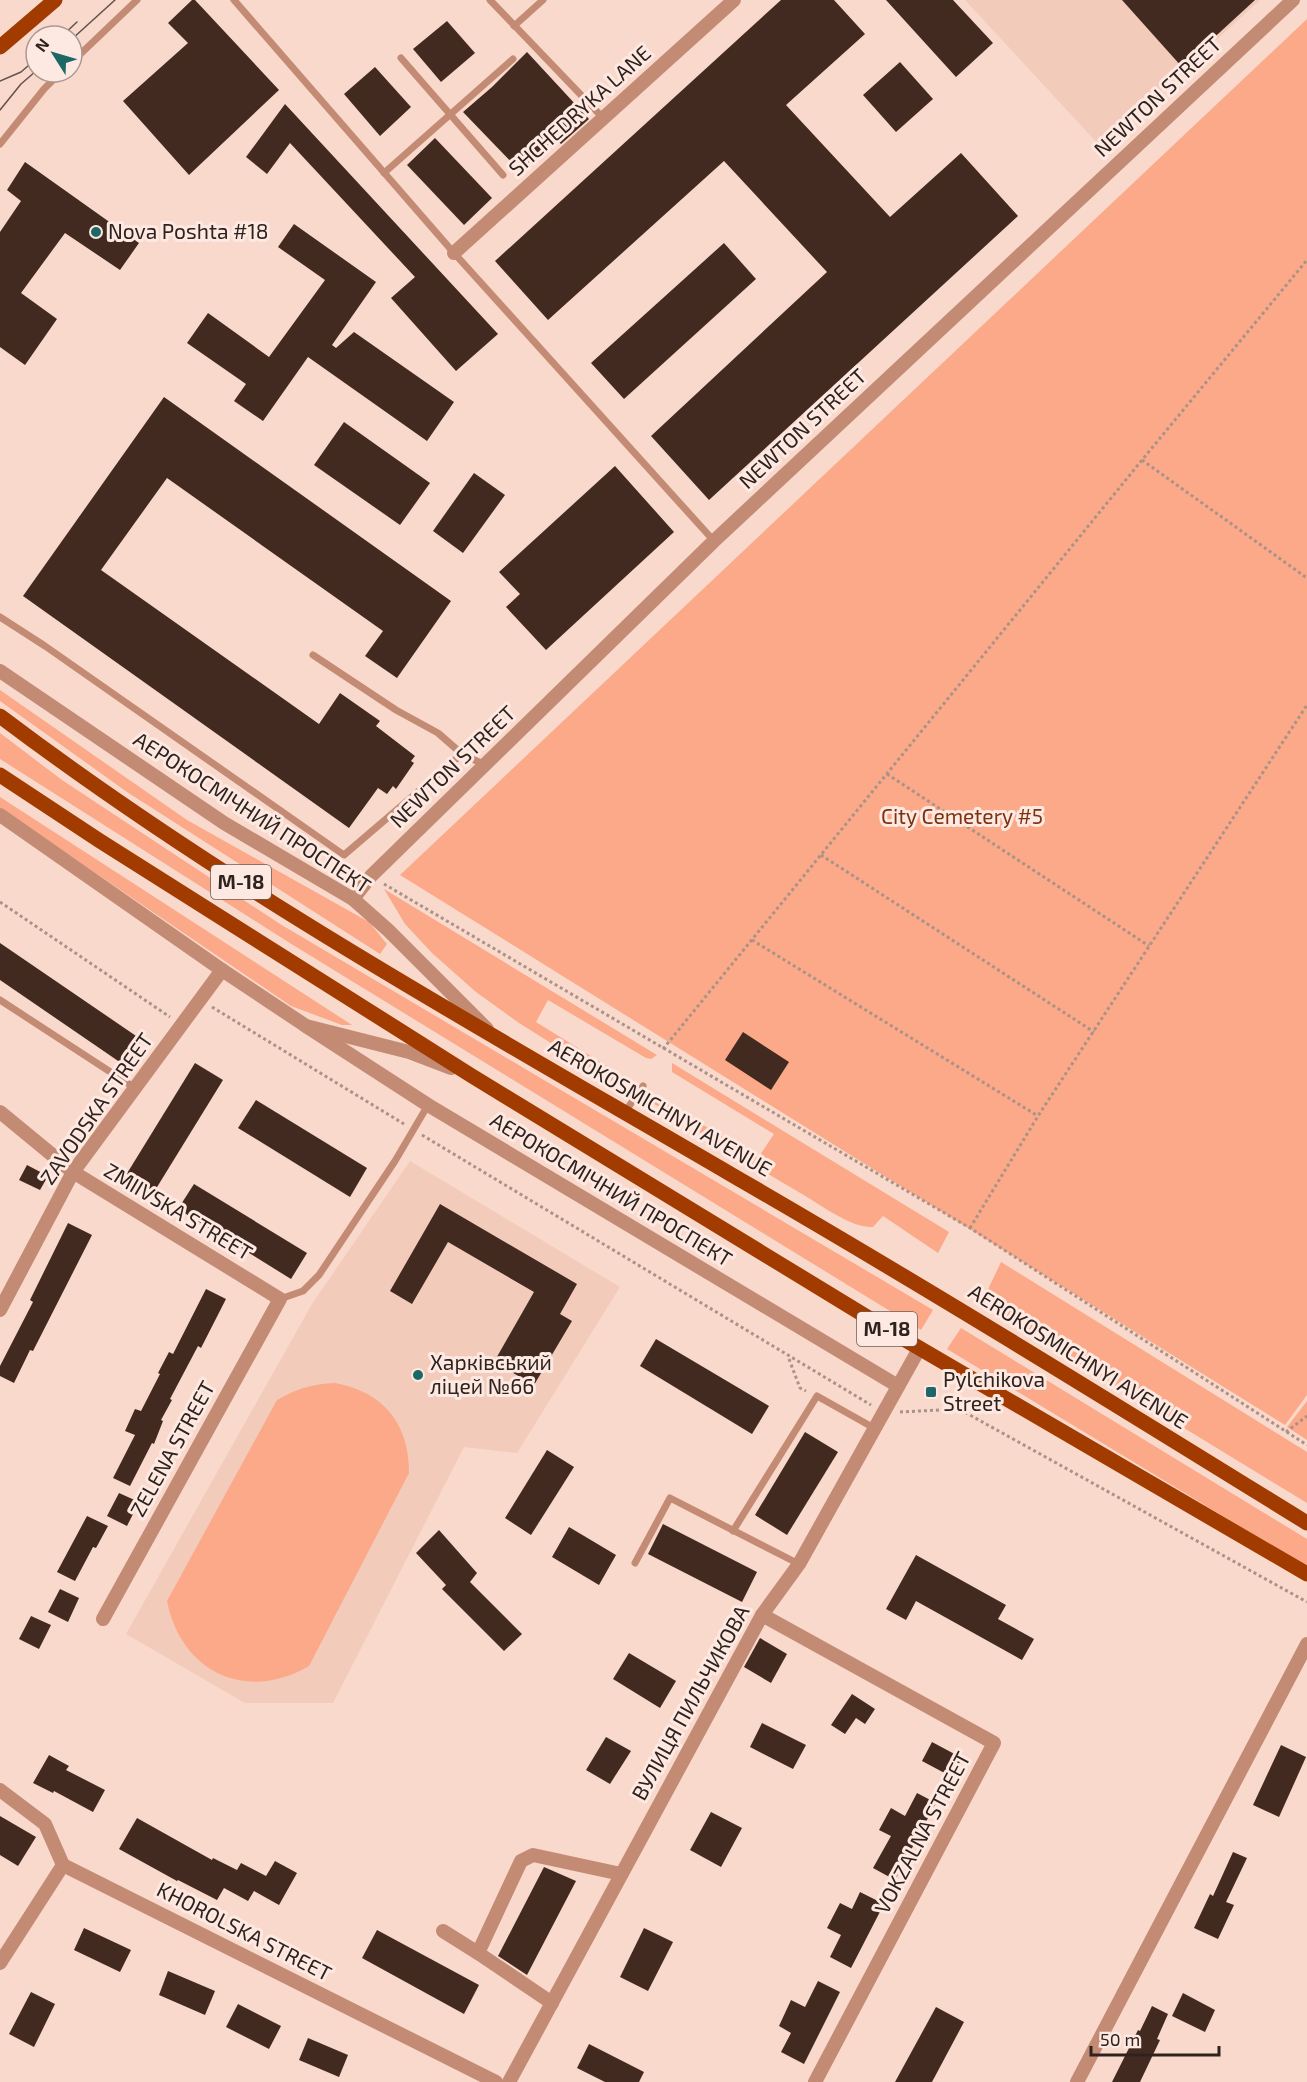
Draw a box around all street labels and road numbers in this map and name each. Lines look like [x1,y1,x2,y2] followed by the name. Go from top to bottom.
[1088,31,1226,161] street label: NEWTON STREET
[503,40,655,180] street label: SHCHEDRYKA LANE
[733,363,871,493] street label: NEWTON STREET
[384,700,520,832] street label: NEWTON STREET
[130,726,376,898] street label: АЕРОКОСМІЧНИЙ ПРОСПЕКТ
[211,865,271,899] road number: М-18
[34,1028,157,1189] street label: ZAVODSKA STREET
[545,1033,777,1181] street label: AEROKOSMICHNYI AVENUE
[486,1107,737,1271] street label: АЕРОКОСМІЧНИЙ ПРОСПЕКТ
[100,1157,257,1265] street label: ZMIIVSKA STREET
[965,1278,1193,1433] street label: AEROKOSMICHNYI AVENUE
[857,1312,917,1346] road number: М-18
[124,1376,219,1520] street label: ZELENA STREET
[626,1600,754,1804] street label: ВУЛИЦЯ ПИЛЬЧИКОВА
[868,1747,975,1917] street label: VOKZALNA STREET
[153,1876,336,1985] street label: KHOROLSKA STREET

